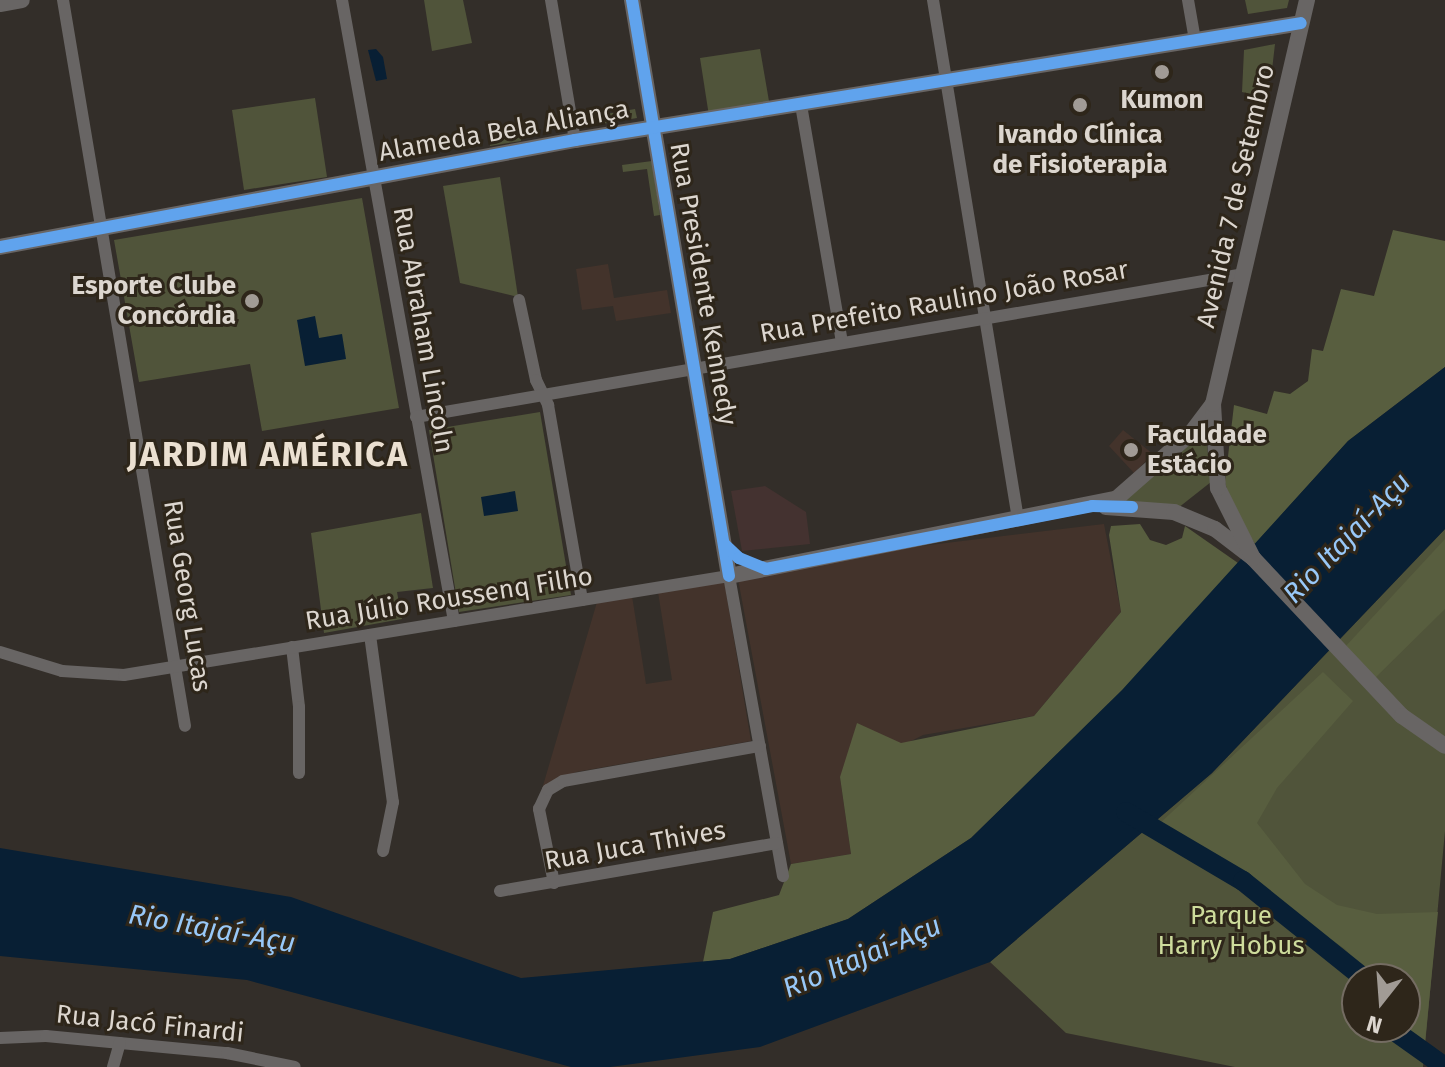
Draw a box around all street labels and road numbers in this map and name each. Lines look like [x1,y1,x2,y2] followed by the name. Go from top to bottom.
[1190,61,1282,331] street label: Avenida 7 de Setembro
[376,94,632,168] street label: Alameda Bela Aliança
[663,140,743,428] street label: Rua Presidente Kennedy
[386,204,460,456] street label: Rua Abraham Lincoln
[757,254,1131,350] street label: Rua Prefeito Raulino João Rosar
[156,498,218,694] street label: Rua Georg Lucas
[303,561,595,637] street label: Rua Júlio Roussenq Filho
[542,815,728,877] street label: Rua Juca Thives
[55,999,245,1049] street label: Rua Jacó Finardi

